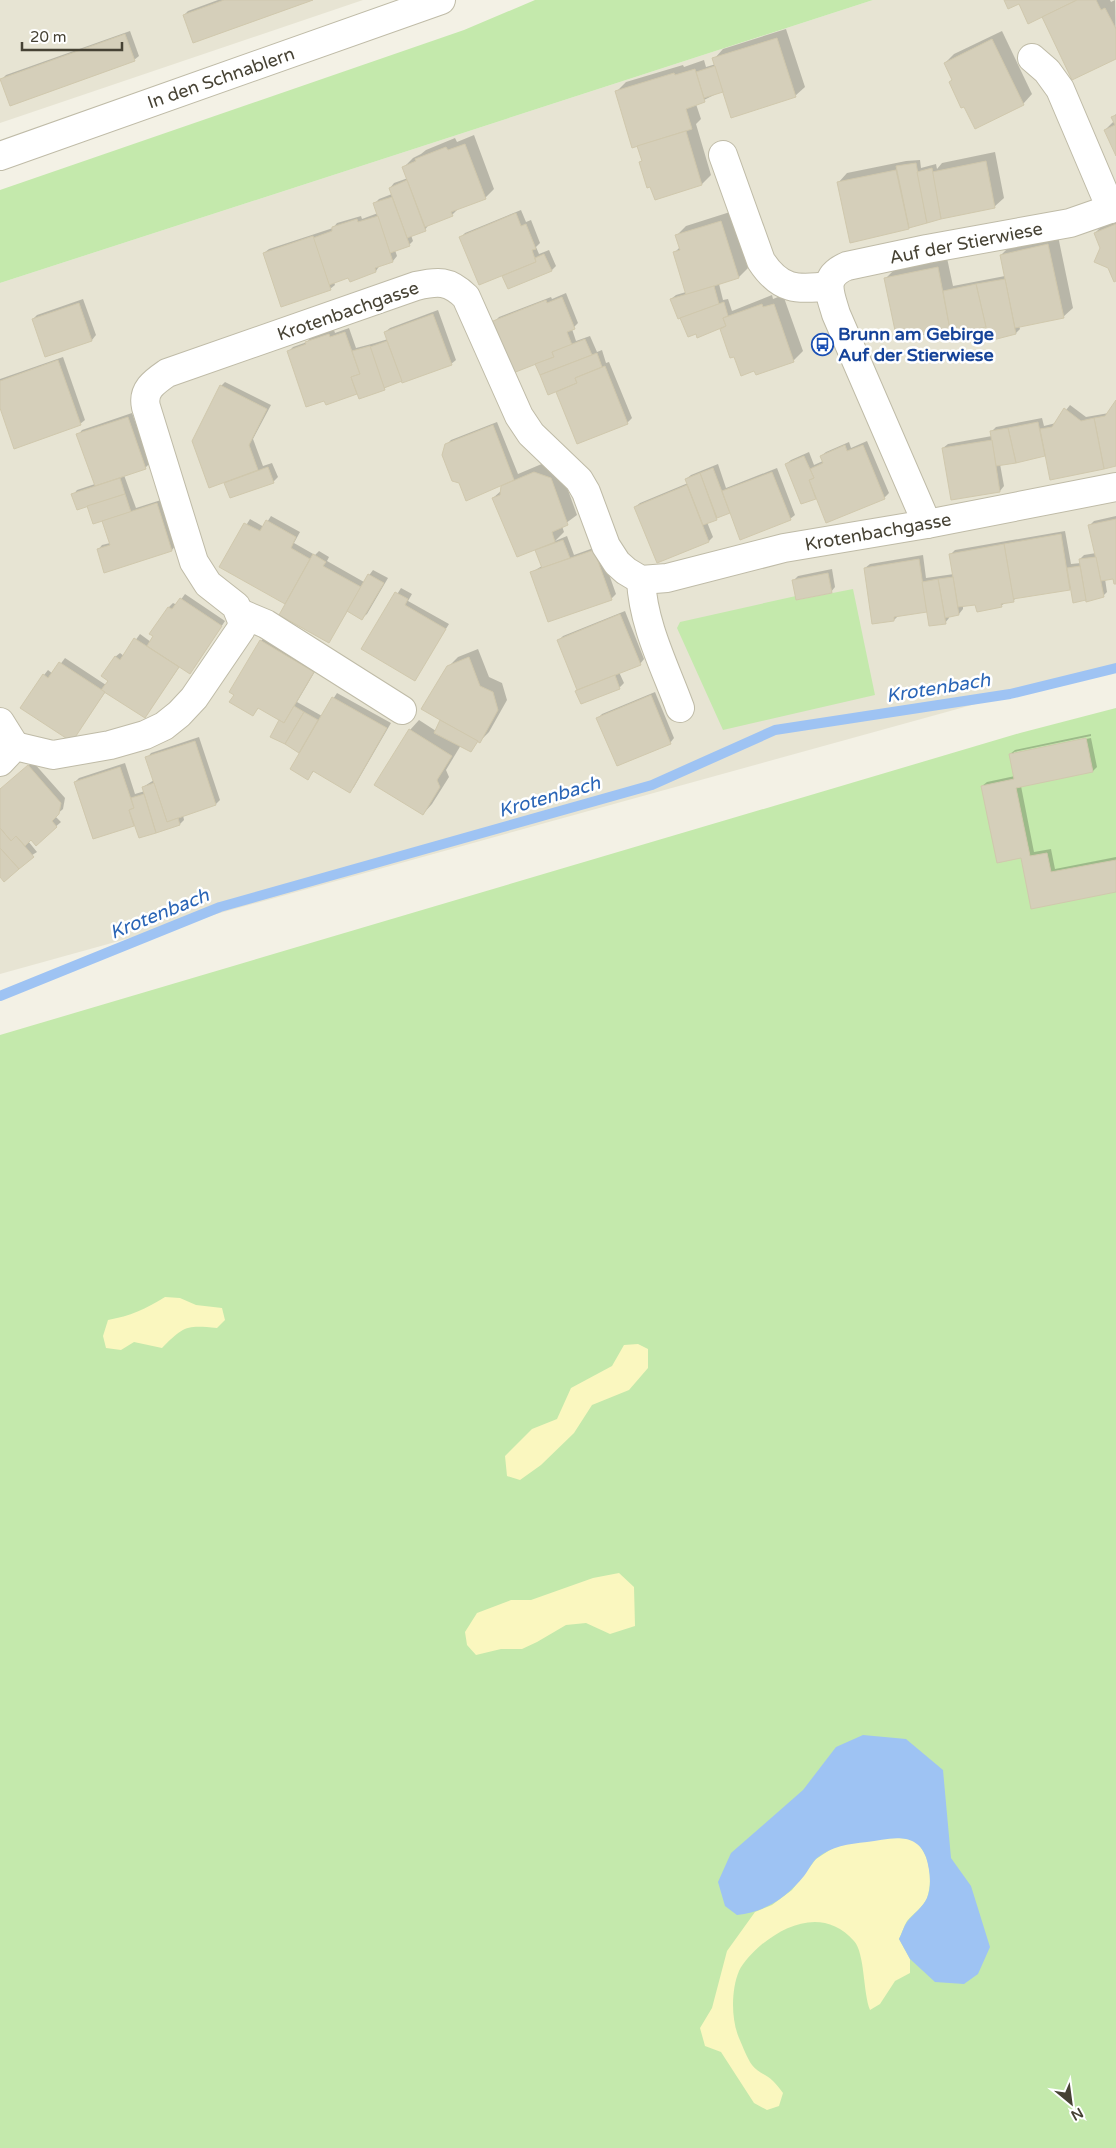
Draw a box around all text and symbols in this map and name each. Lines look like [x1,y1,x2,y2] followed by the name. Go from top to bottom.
[22,20,122,52] scale bar
[30,28,67,46] text: 20 m
[144,42,298,114] street label: In den Schnablern
[887,217,1045,269] street label: Auf der Stierwiese
[274,276,422,346] street label: Krotenbachgasse
[838,323,994,366] place label: Brunn am Gebirge Auf der Stierwiese
[810,332,834,356] bus stop icon: Brunn am Gebirge Auf der Stierwiese
[803,508,953,556] street label: Krotenbachgasse
[885,669,992,707] water label: Krotenbach
[496,772,603,822] water label: Krotenbach
[107,884,213,944] water label: Krotenbach
[1046,2078,1096,2128] north arrow
[1068,2104,1086,2124] text: N

